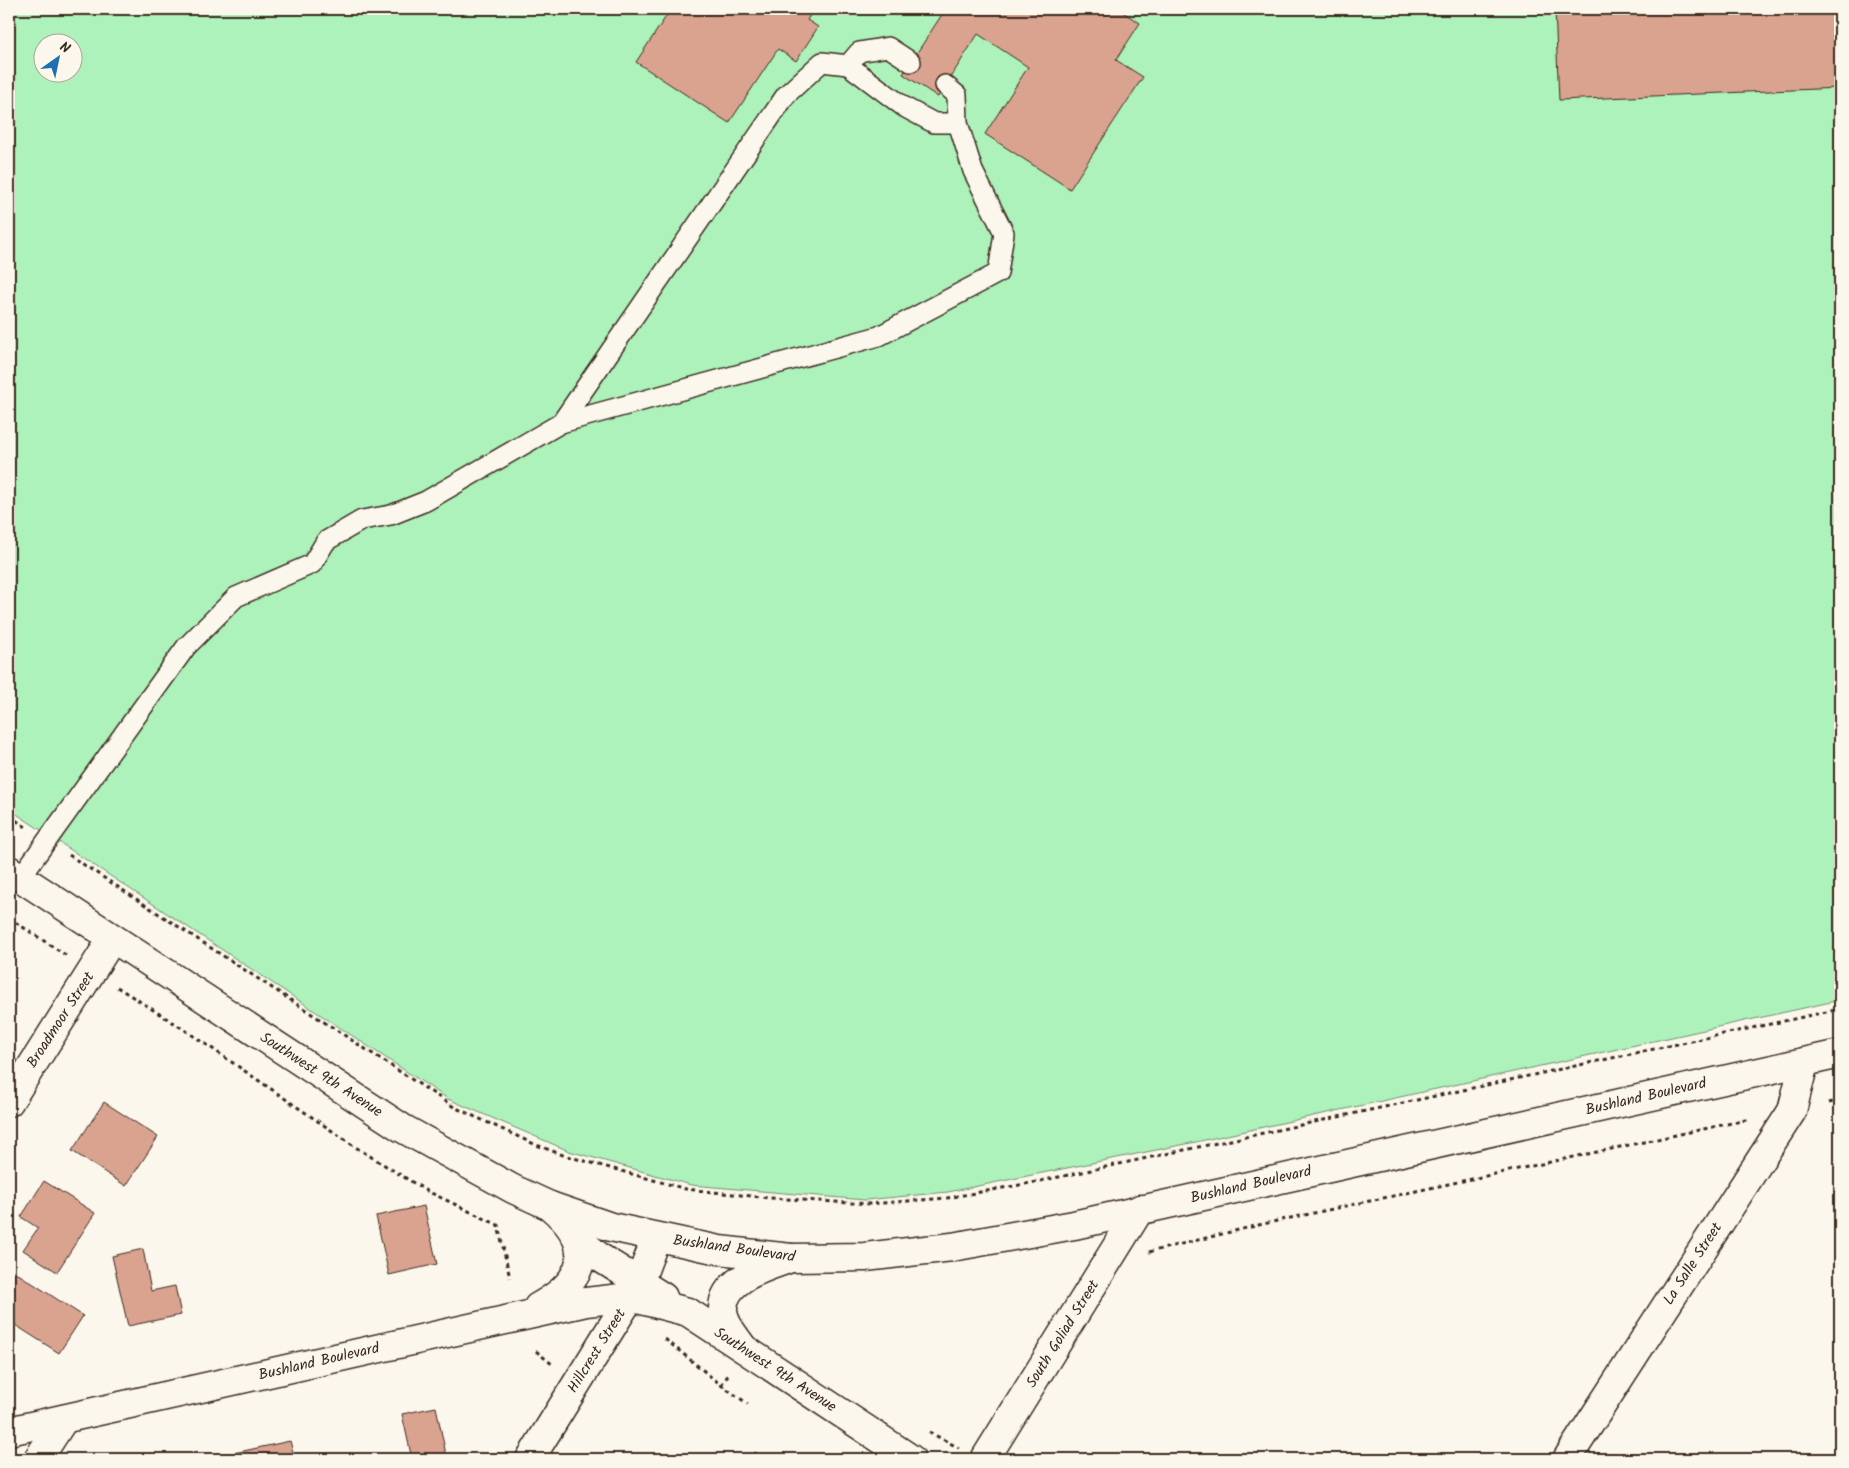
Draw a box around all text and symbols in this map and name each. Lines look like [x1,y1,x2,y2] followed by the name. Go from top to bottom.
[32,32,82,82] north arrow
[55,36,74,60] text: N
[21,967,101,1073] street label: Broadmoor Street
[255,1026,387,1124] street label: Southwest 9th Avenue
[1583,1071,1709,1123] street label: Bushland Boulevard
[1188,1159,1314,1211] street label: Bushland Boulevard
[1657,1218,1729,1310] street label: La Salle Street
[671,1229,797,1270] street label: Bushland Boulevard
[1020,1275,1106,1393] street label: South Goliad Street
[561,1304,633,1398] street label: Hillcrest Street
[709,1321,841,1419] street label: Southwest 9th Avenue
[256,1336,382,1388] street label: Bushland Boulevard

